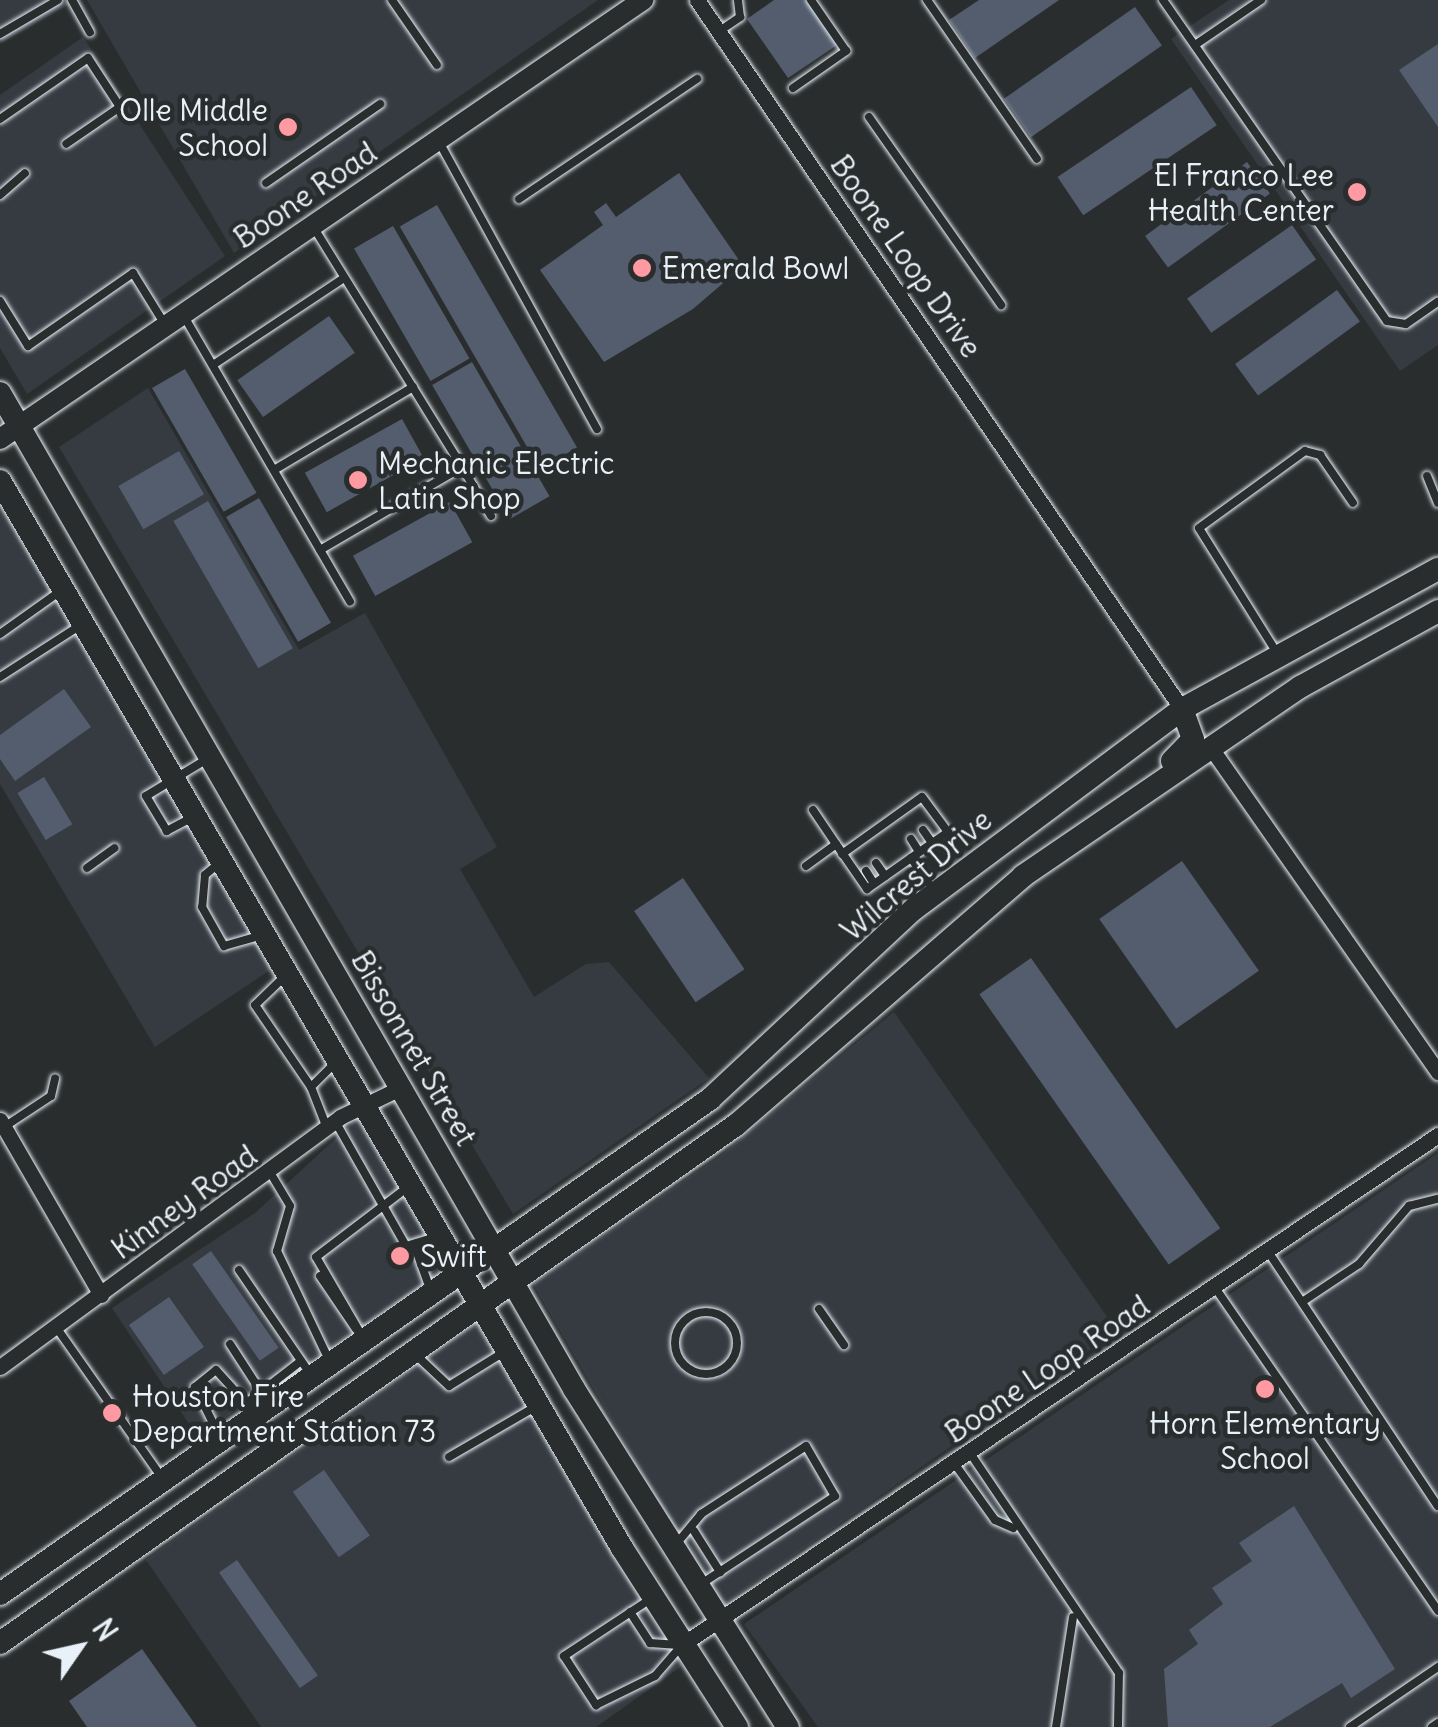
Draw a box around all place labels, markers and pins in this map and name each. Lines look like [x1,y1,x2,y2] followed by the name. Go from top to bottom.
[119,92,268,162] place label: Olle Middle School
[277,116,299,138] marker: Olle Middle School
[1148,157,1334,228] place label: El Franco Lee Health Center
[1344,179,1370,205] marker: El Franco Lee Health Center
[662,250,849,286] place label: Emerald Bowl
[631,257,653,279] marker: Emerald Bowl
[378,445,615,516] place label: Mechanic Electric Latin Shop
[347,469,369,491] marker: Mechanic Electric Latin Shop
[420,1238,487,1274] place label: Swift
[389,1245,411,1267] marker: Swift
[132,1378,436,1448] place label: Houston Fire Department Station 73
[1254,1378,1276,1400] marker: Horn Elementary School
[101,1402,123,1424] marker: Houston Fire Department Station 73
[1149,1405,1381,1476] place label: Horn Elementary School

